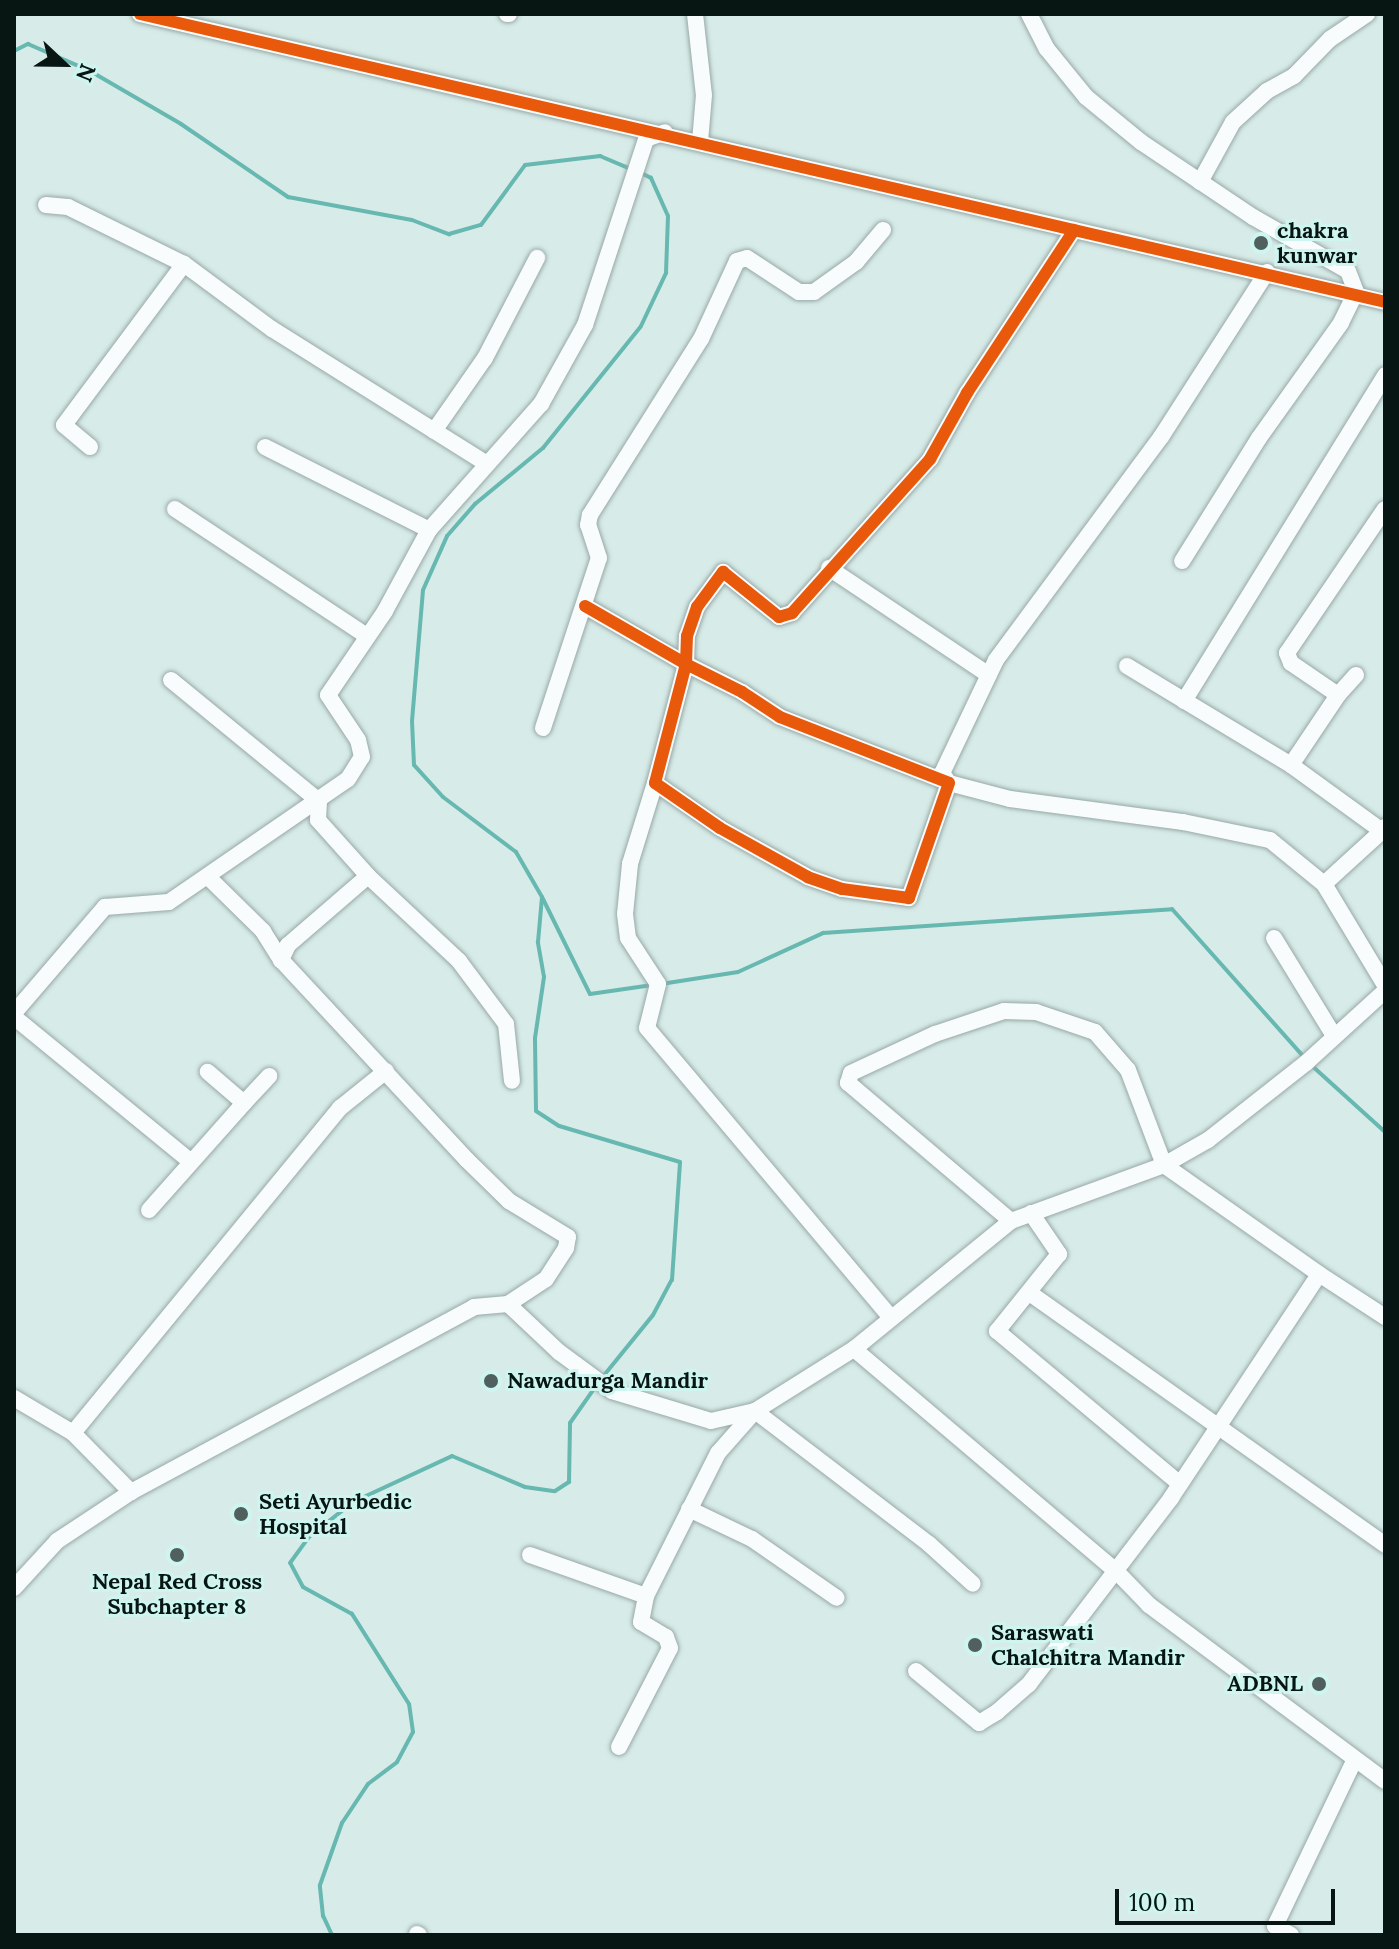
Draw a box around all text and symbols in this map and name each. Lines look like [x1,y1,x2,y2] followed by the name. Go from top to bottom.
[24,24,104,104] north arrow
[70,60,102,86] text: N
[1277,217,1357,268] place label: chakra kunwar
[1252,234,1270,252] marker: chakra kunwar
[507,1368,708,1394] place label: Nawadurga Mandir
[482,1372,500,1390] marker: Nawadurga Mandir
[259,1488,412,1540] place label: Seti Ayurbedic Hospital
[230,1503,252,1525] marker: Seti Ayurbedic Hospital
[168,1546,186,1564] marker: Nepal Red Cross Subchapter 8
[92,1568,262,1620] place label: Nepal Red Cross Subchapter 8
[991,1619,1185,1670] place label: Saraswati Chalchitra Mandir
[966,1636,984,1654] marker: Saraswati Chalchitra Mandir
[1227,1671,1303,1697] place label: ADBNL
[1310,1675,1328,1693] marker: ADBNL
[1119,1873,1339,1923] scale bar
[1129,1887,1195,1918] text: 100 m

